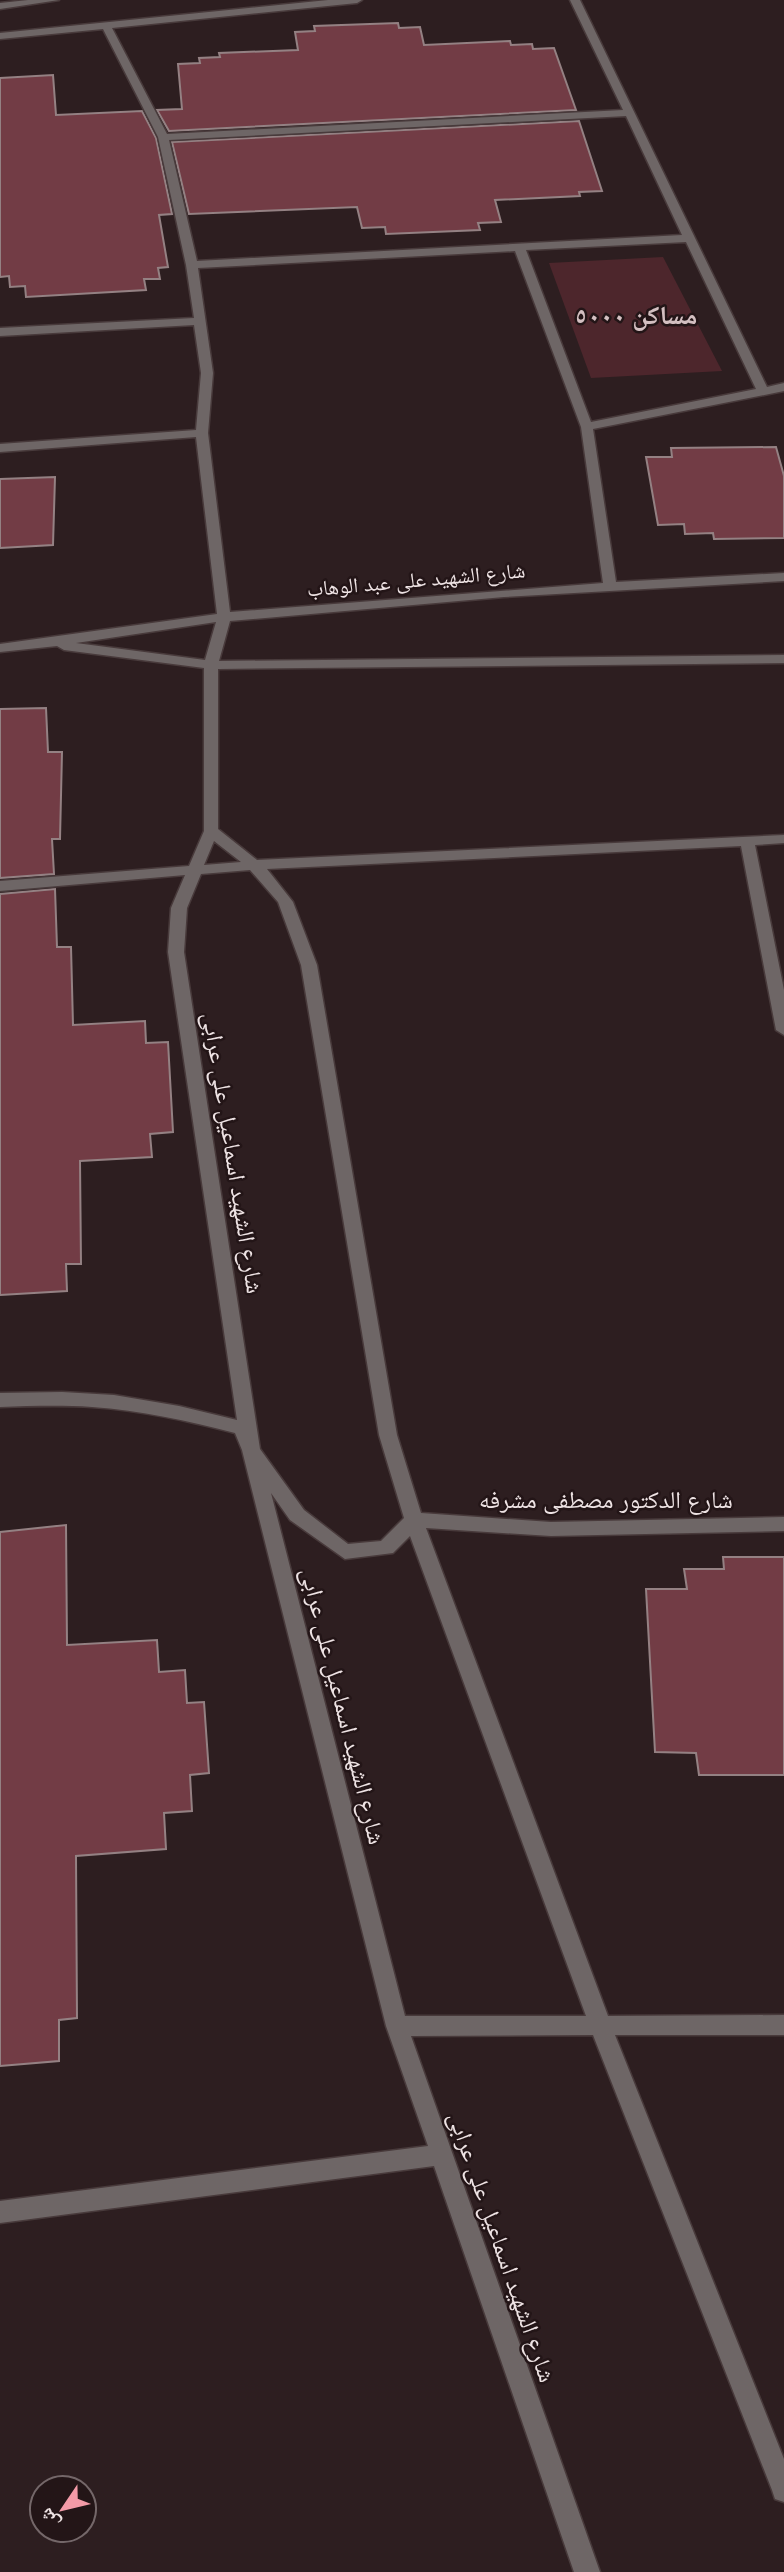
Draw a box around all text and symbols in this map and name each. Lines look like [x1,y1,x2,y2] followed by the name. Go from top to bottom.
[575,298,697,331] district label: مساكن ٥٠٠٠
[306,556,526,603] street label: شارع الشهيد على عبد الوهاب
[196,1010,271,1296] street label: شارع الشهيد اسماعيل على عرابى
[479,1484,733,1515] street label: شارع الدكتور مصطفى مشرفه
[294,1564,393,1848] street label: شارع الشهيد اسماعيل على عرابى
[442,2107,563,2386] street label: شارع الشهيد اسماعيل على عرابى
[28,2474,98,2544] north arrow
[33,2504,65,2534] text: ش

